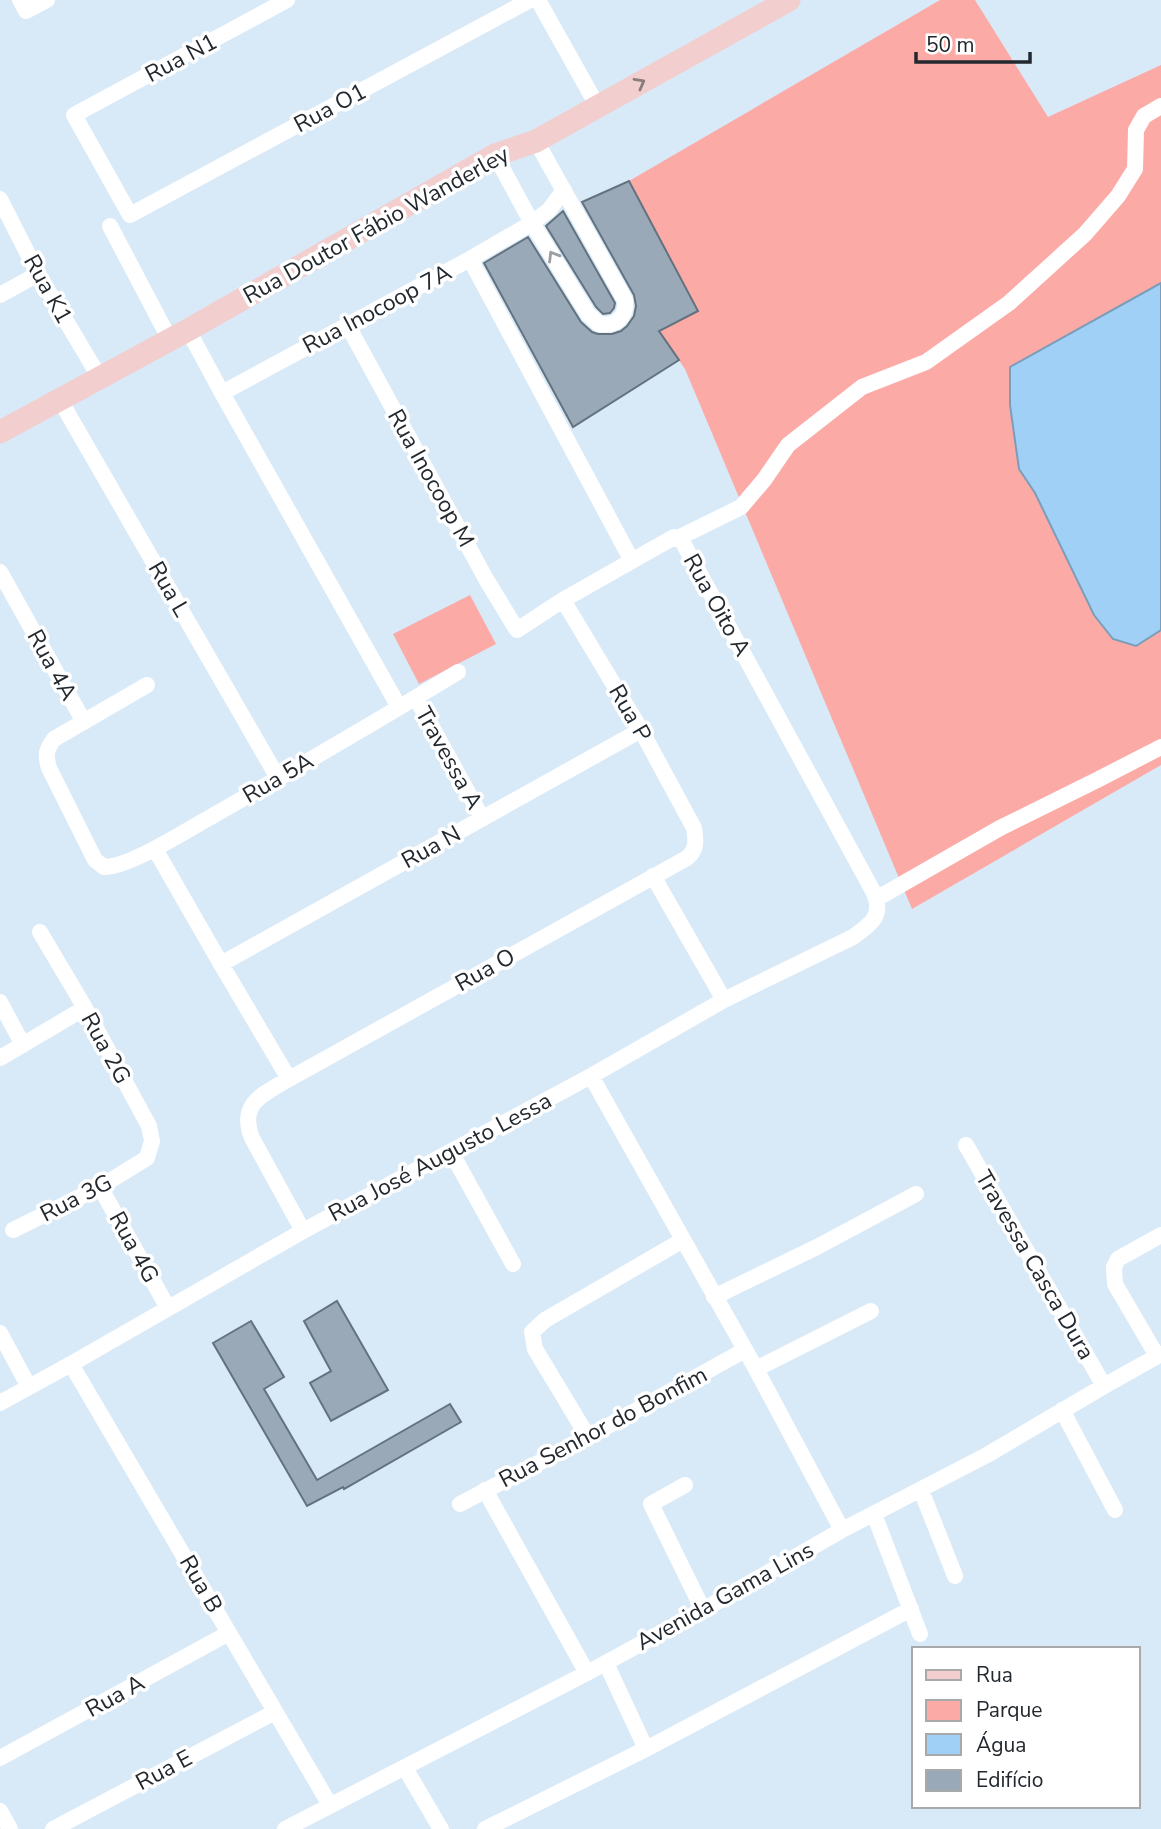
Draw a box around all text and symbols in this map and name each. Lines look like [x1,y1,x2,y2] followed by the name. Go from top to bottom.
[916,21,1030,65] scale bar
[140,26,222,90] street label: Rua N1
[926,31,975,59] text: 50 m
[288,76,372,140] street label: Rua O1
[633,78,645,91] one-way arrow
[237,139,515,311] street label: Rua Doutor Fábio Wanderley
[16,249,80,329] street label: Rua K1
[548,250,561,263] one-way arrow
[297,257,457,361] street label: Rua Inocoop 7A
[380,404,482,552] street label: Rua Inocoop M
[676,548,758,662] street label: Rua Oito A
[141,556,197,623] street label: Rua L
[20,624,84,706] street label: Rua 4A
[601,679,659,747] street label: Rua P
[408,701,490,815] street label: Travessa A
[237,745,319,811] street label: Rua 5A
[396,818,466,876] street label: Rua N
[449,941,521,999] street label: Rua O
[74,1007,138,1089] street label: Rua 2G
[323,1085,557,1229] street label: Rua José Augusto Lessa
[968,1165,1102,1365] street label: Travessa Casca Dura
[35,1167,117,1229] street label: Rua 3G
[102,1206,166,1288] street label: Rua 4G
[493,1359,713,1495] street label: Rua Senhor do Bonfim
[631,1534,819,1658] street label: Avenida Gama Lins
[172,1549,230,1619] street label: Rua B
[912,1647,1140,1808] legend
[976,1661,1013,1689] text: Rua
[80,1667,150,1725] street label: Rua A
[976,1696,1043,1724] text: Parque
[976,1731,1026,1759] text: Água
[130,1742,198,1798] street label: Rua E
[976,1766,1043,1794] text: Edifício

